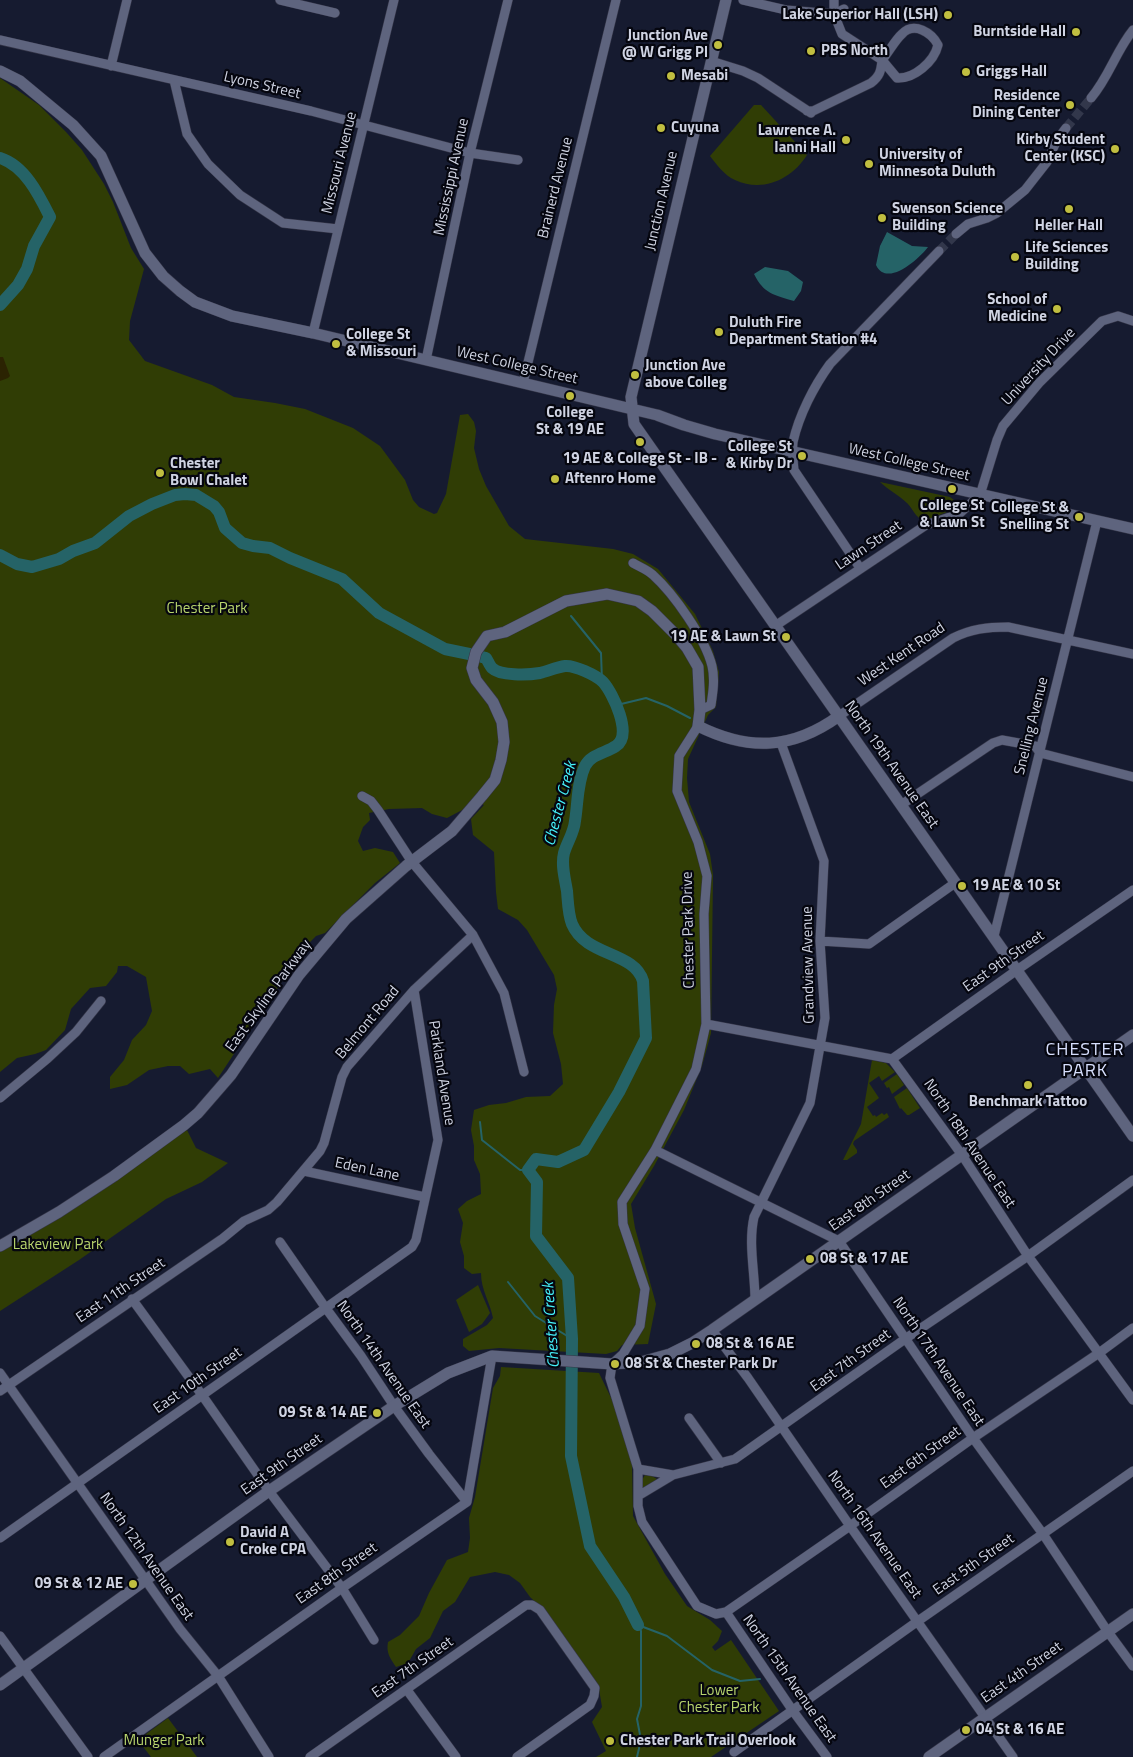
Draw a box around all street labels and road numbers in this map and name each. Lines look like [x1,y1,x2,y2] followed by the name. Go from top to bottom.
[222,68,302,104] street label: Lyons Street
[319,110,361,216] street label: Missouri Avenue
[431,117,473,237] street label: Mississippi Avenue
[535,135,577,241] street label: Brainerd Avenue
[642,149,682,253] street label: Junction Avenue
[998,324,1080,410] street label: University Drive
[455,343,579,389] street label: West College Street
[847,440,971,486] street label: West College Street
[832,517,906,575] street label: Lawn Street
[855,619,949,691] street label: West Kent Road
[1011,675,1053,777] street label: Snelling Avenue
[840,698,942,832] street label: North 19th Avenue East
[679,871,699,989] street label: Chester Park Drive
[799,906,819,1024] street label: Grandview Avenue
[960,927,1048,997] street label: East 9th Street
[222,936,316,1056] street label: East Skyline Parkway
[332,983,404,1063] street label: Belmont Road
[424,1019,458,1127] street label: Parkland Avenue
[919,1076,1019,1212] street label: North 18th Avenue East
[333,1154,401,1186] street label: Eden Lane
[826,1166,914,1236] street label: East 8th Street
[73,1255,169,1327] street label: East 11th Street
[888,1294,988,1430] street label: North 17th Avenue East
[332,1298,434,1432] street label: North 14th Avenue East
[807,1326,895,1396] street label: East 7th Street
[150,1344,246,1418] street label: East 10th Street
[877,1423,965,1493] street label: East 6th Street
[238,1430,326,1500] street label: East 9th Street
[823,1468,925,1602] street label: North 16th Avenue East
[95,1490,197,1624] street label: North 12th Avenue East
[930,1530,1018,1600] street label: East 5th Street
[293,1539,381,1609] street label: East 8th Street
[738,1612,840,1746] street label: North 15th Avenue East
[369,1633,457,1703] street label: East 7th Street
[978,1638,1066,1708] street label: East 4th Street

